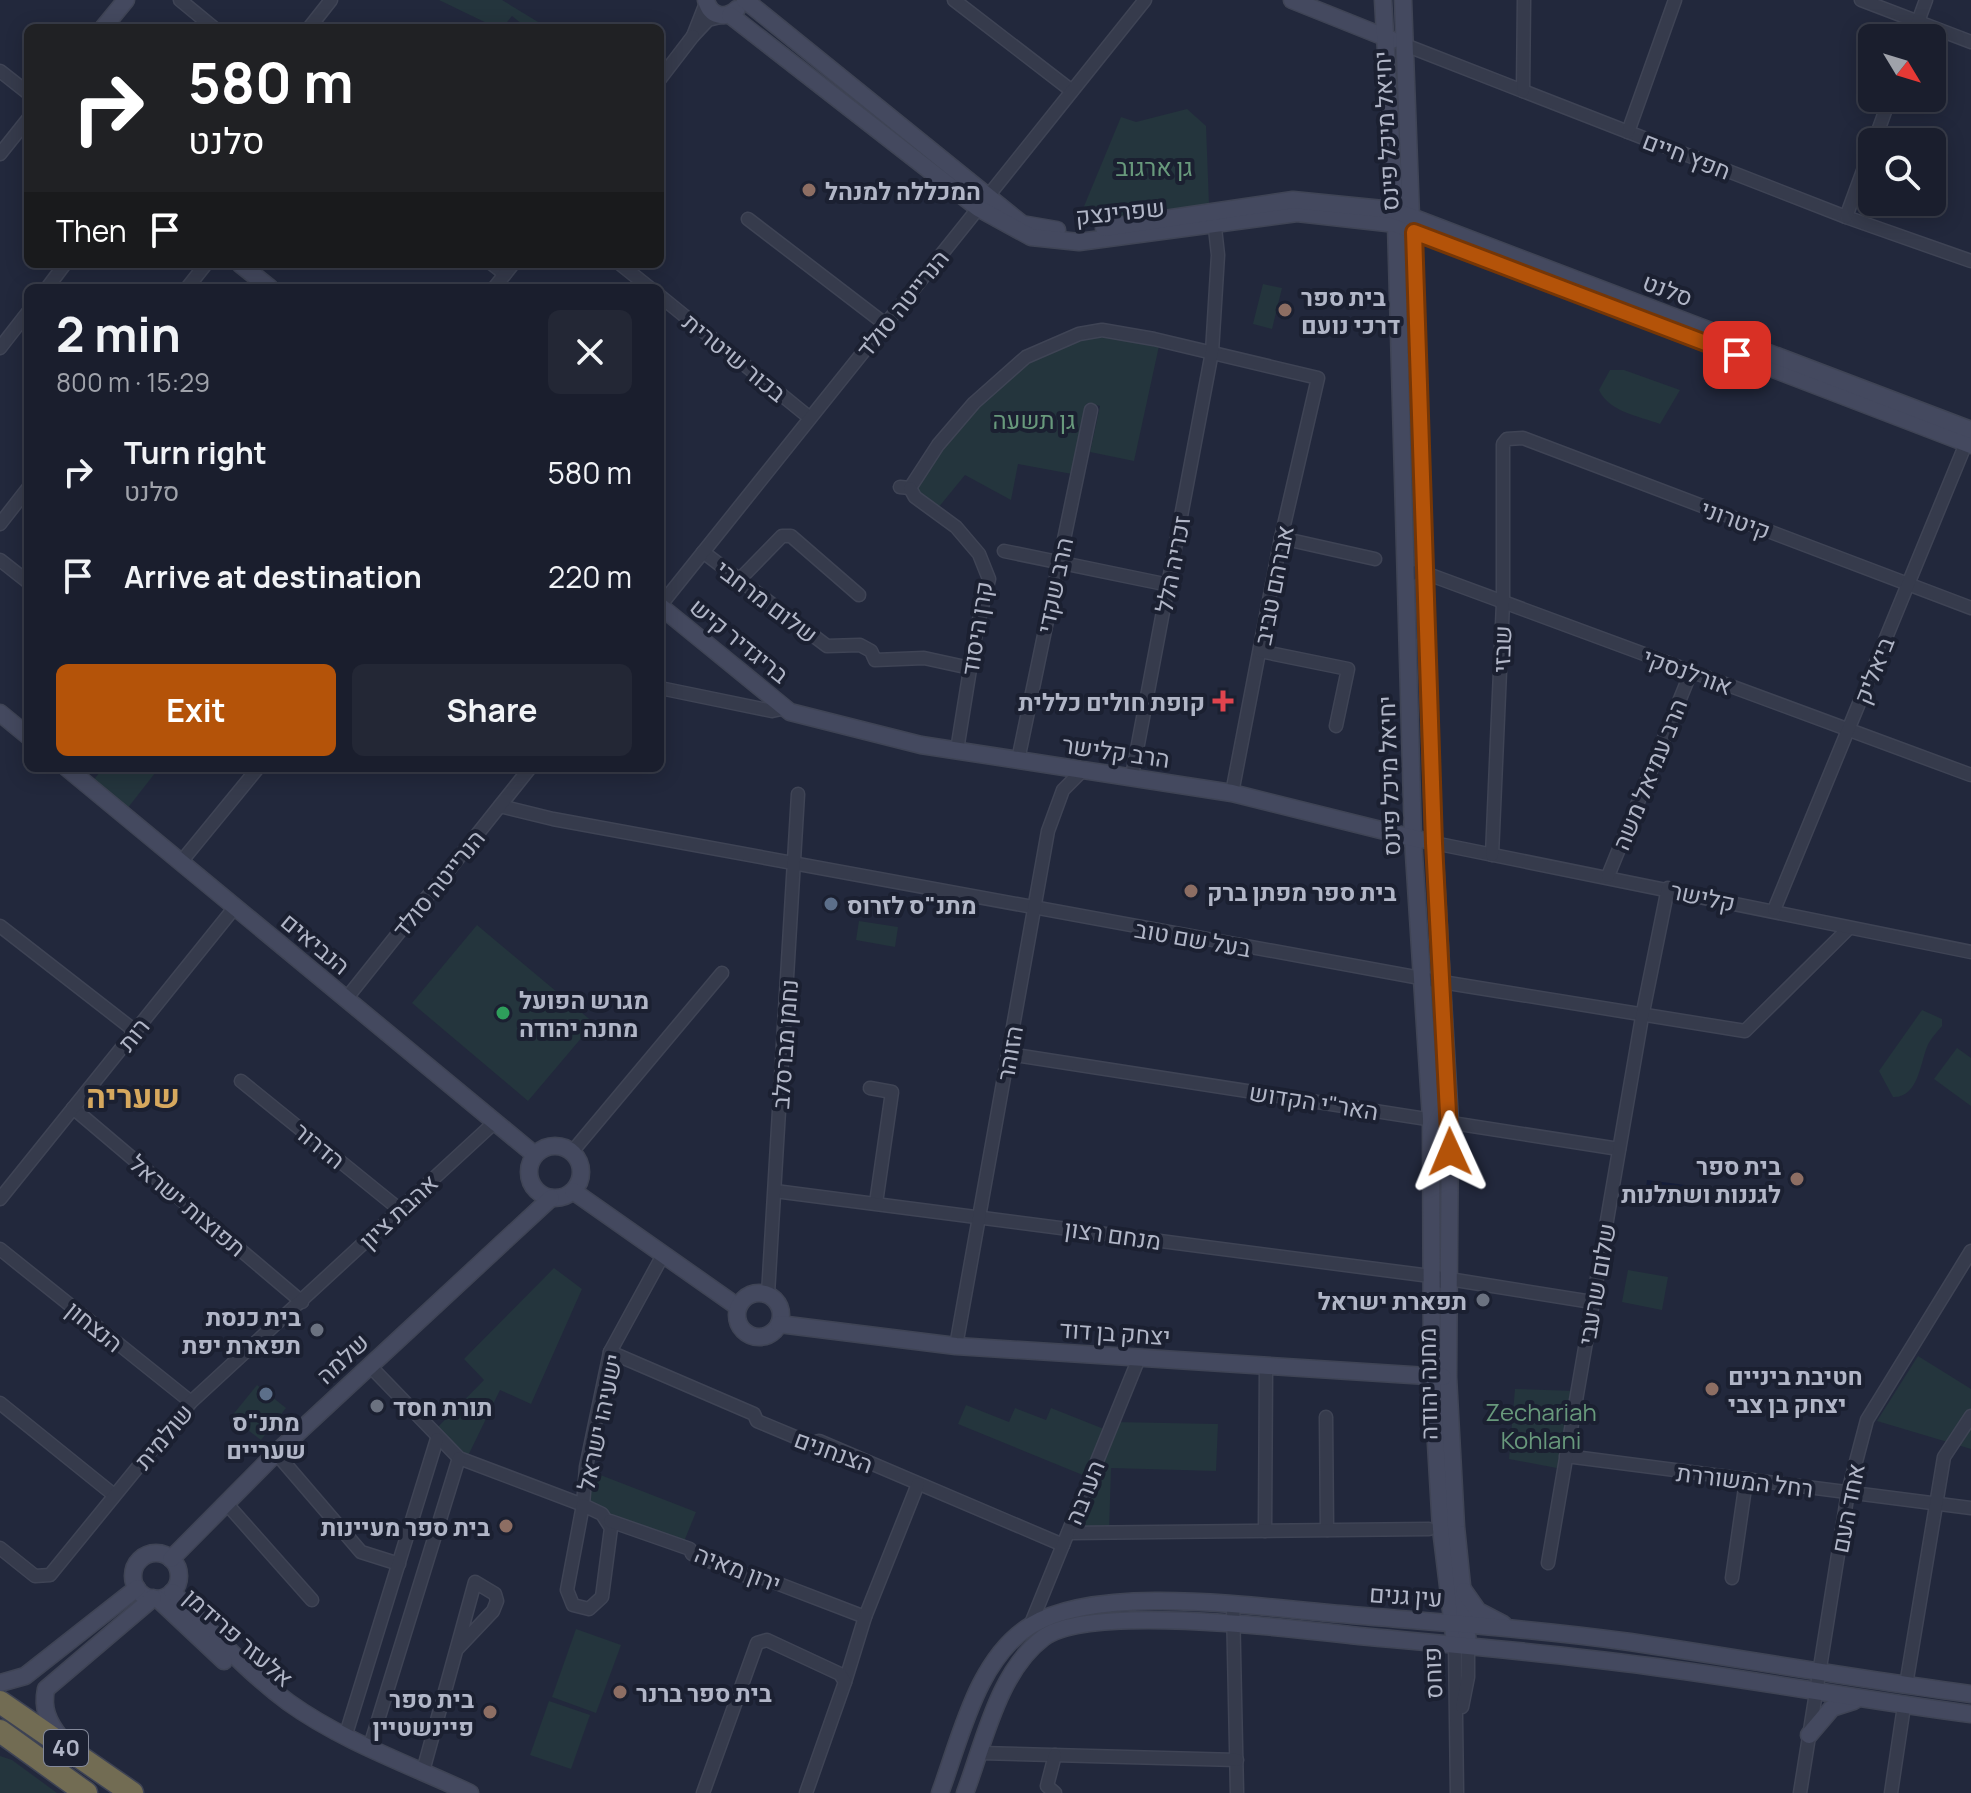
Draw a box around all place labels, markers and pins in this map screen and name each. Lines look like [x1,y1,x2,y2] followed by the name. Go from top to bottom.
[825,174,981,207] place label: המכללה למנהל
[800,181,818,199] marker: המכללה למנהל
[1301,280,1400,341] place label: בית ספר דרכי נועם
[1276,301,1294,319] marker: בית ספר דרכי נועם
[1703,321,1771,389] pin
[1018,685,1205,718] place label: קופת חולים כללית
[1212,690,1234,712] marker: קופת חולים כללית
[1207,875,1397,908] place label: בית ספר מפתן ברק
[1182,882,1200,900] marker: בית ספר מפתן ברק
[847,888,977,921] place label: מתנ"ס לזרוס
[822,895,840,913] marker: מתנ"ס לזרוס
[519,983,649,1044] place label: מגרש הפועל מחנה יהודה
[494,1004,512,1022] marker: מגרש הפועל מחנה יהודה
[1621,1149,1781,1210] place label: בית ספר לגננות ושתלנות
[1788,1170,1806,1188] marker: בית ספר לגננות ושתלנות
[1318,1284,1467,1317] place label: תפארת ישראל
[1474,1291,1492,1309] marker: תפארת ישראל
[182,1300,301,1361] place label: בית כנסת תפארת יפת
[308,1321,326,1339] marker: בית כנסת תפארת יפת
[1728,1359,1863,1420] place label: חטיבת ביניים יצחק בן צבי
[1703,1380,1721,1398] marker: חטיבת ביניים יצחק בן צבי
[257,1385,275,1403] marker: מתנ"ס שעריים
[393,1390,492,1423] place label: תורת חסד
[368,1397,386,1415] marker: תורת חסד
[226,1405,306,1466] place label: מתנ"ס שעריים
[321,1510,490,1543] place label: בית ספר מעיינות
[497,1517,515,1535] marker: בית ספר מעיינות
[636,1676,772,1709] place label: בית ספר ברנר
[373,1682,474,1743] place label: בית ספר פיינשטיין
[611,1683,629,1701] marker: בית ספר ברנר
[481,1703,499,1721] marker: בית ספר פיינשטיין

